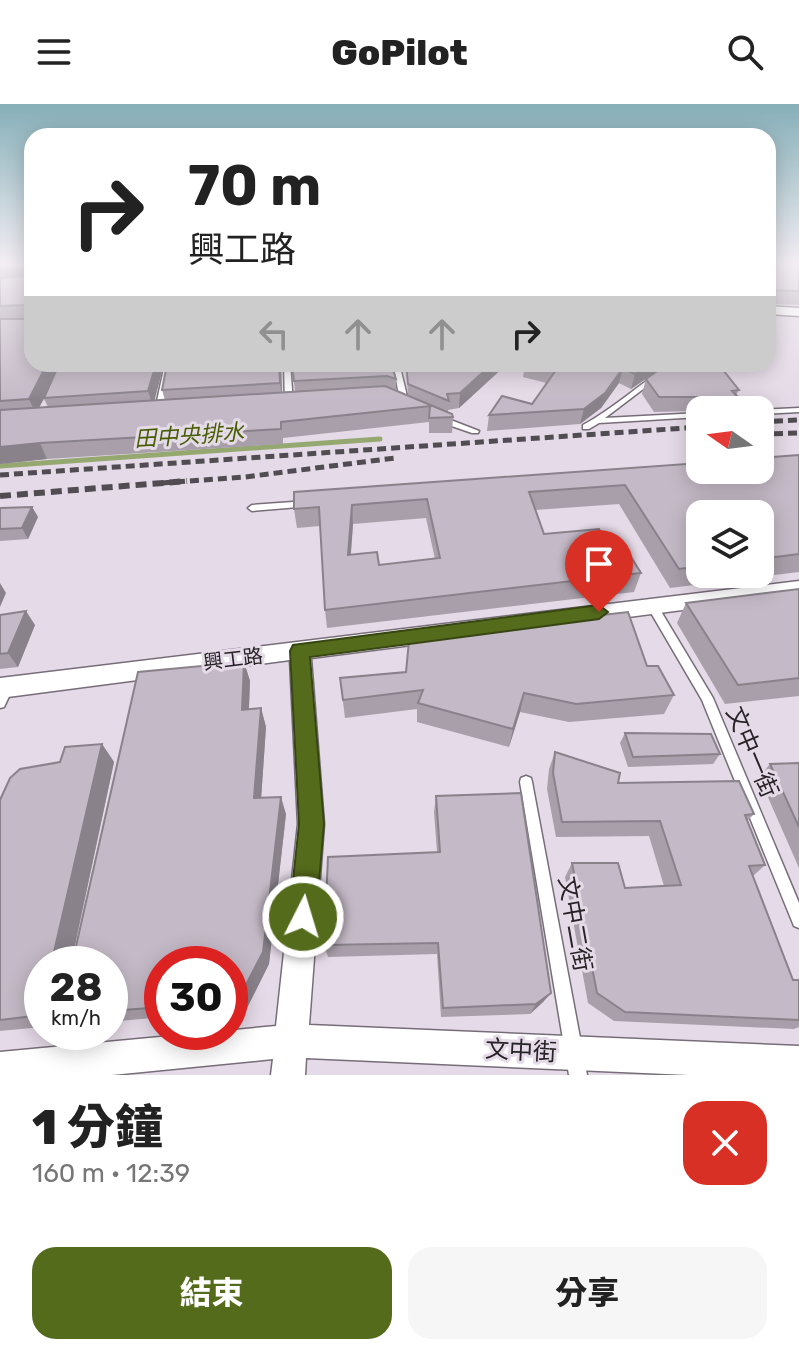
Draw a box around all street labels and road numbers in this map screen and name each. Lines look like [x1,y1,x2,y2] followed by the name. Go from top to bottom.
[202,643,264,675] street label: 興工路
[720,702,784,802] street label: 文中一街
[553,874,597,974] street label: 文中二街
[484,1035,558,1067] street label: 文中街

